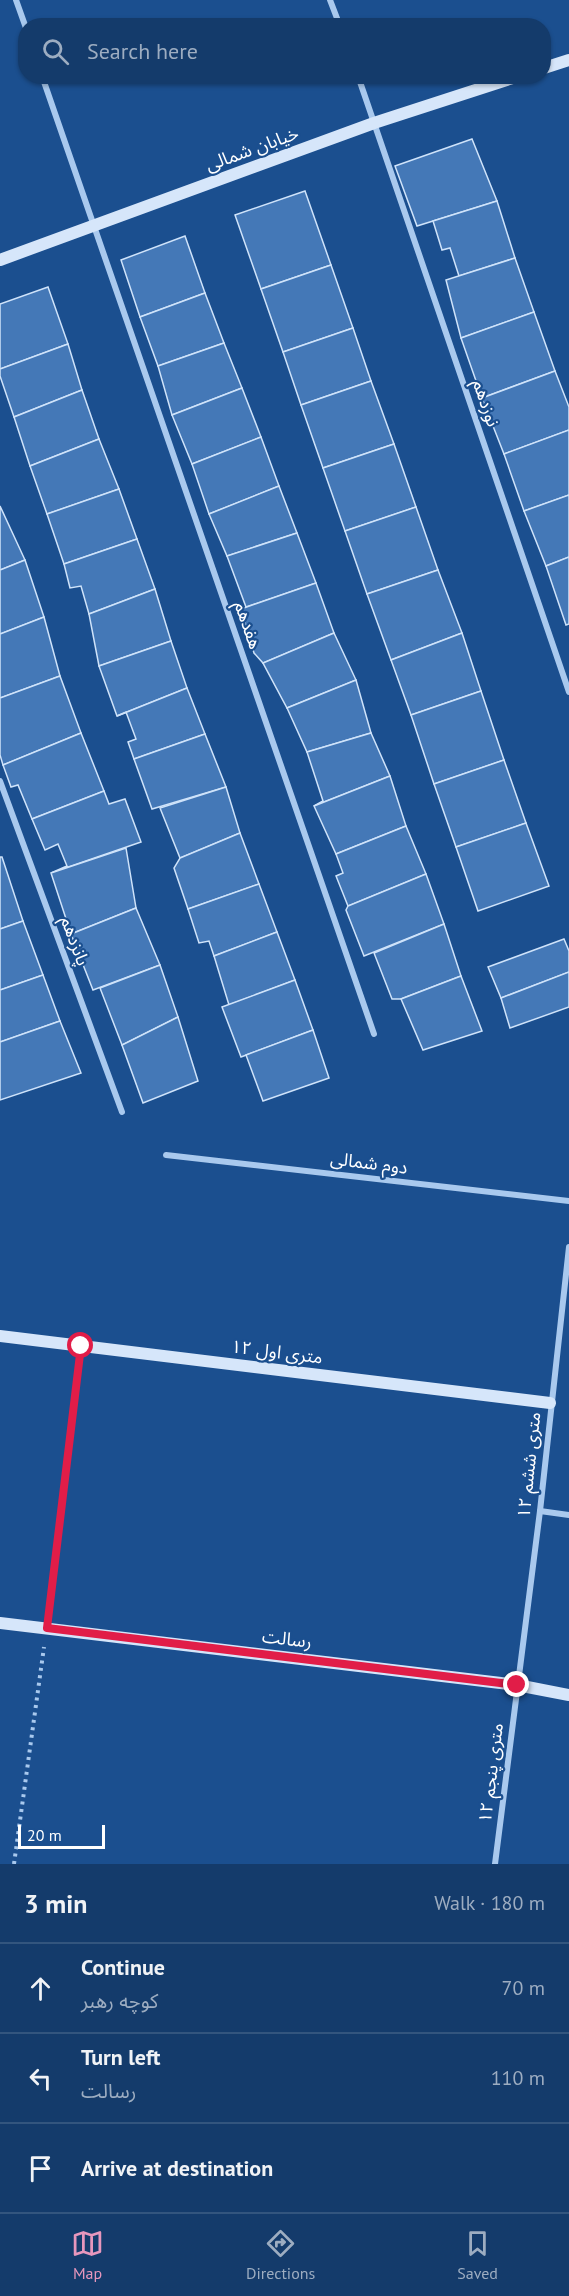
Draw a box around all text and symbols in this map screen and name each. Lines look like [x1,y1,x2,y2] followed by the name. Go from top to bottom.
[18,18,551,84] search box
[39,35,72,68] icon: search
[87,37,198,65] text: Search here
[202,121,302,176] street label: خیابان شمالی
[466,376,505,430] street label: نوزدهم
[228,598,267,653] street label: هفدهم
[54,913,95,969] street label: پانزدهم
[329,1146,409,1182] street label: دوم شمالی
[67,1332,93,1358] route start
[230,1334,324,1369] street label: ۱۲ متری اول
[511,1411,548,1519] street label: ۱۲ متری ششم
[261,1624,313,1653] street label: رسالت
[503,1671,529,1697] route end
[473,1722,510,1824] street label: ۱۲ متری پنجم
[18,1822,105,1850] scale bar
[27,1825,62,1845] text: 20 m
[24,1887,87,1920] text: 3 min
[434,1890,545,1916] text: Walk · 180 m
[81,1953,165,1981] text: Continue
[24,1972,57,2005] icon: ahead
[502,1975,545,2001] text: 70 m
[81,1988,158,2014] text: کوچه رهبر
[81,2043,161,2071] text: Turn left
[24,2062,57,2095] icon: left
[491,2065,545,2091] text: 110 m
[81,2078,136,2104] text: رسالت
[24,2152,57,2185] icon: arrive
[81,2154,273,2182] text: Arrive at destination
[71,2227,104,2283] tab: Map
[246,2227,315,2283] tab: Directions
[457,2227,498,2283] tab: Saved

